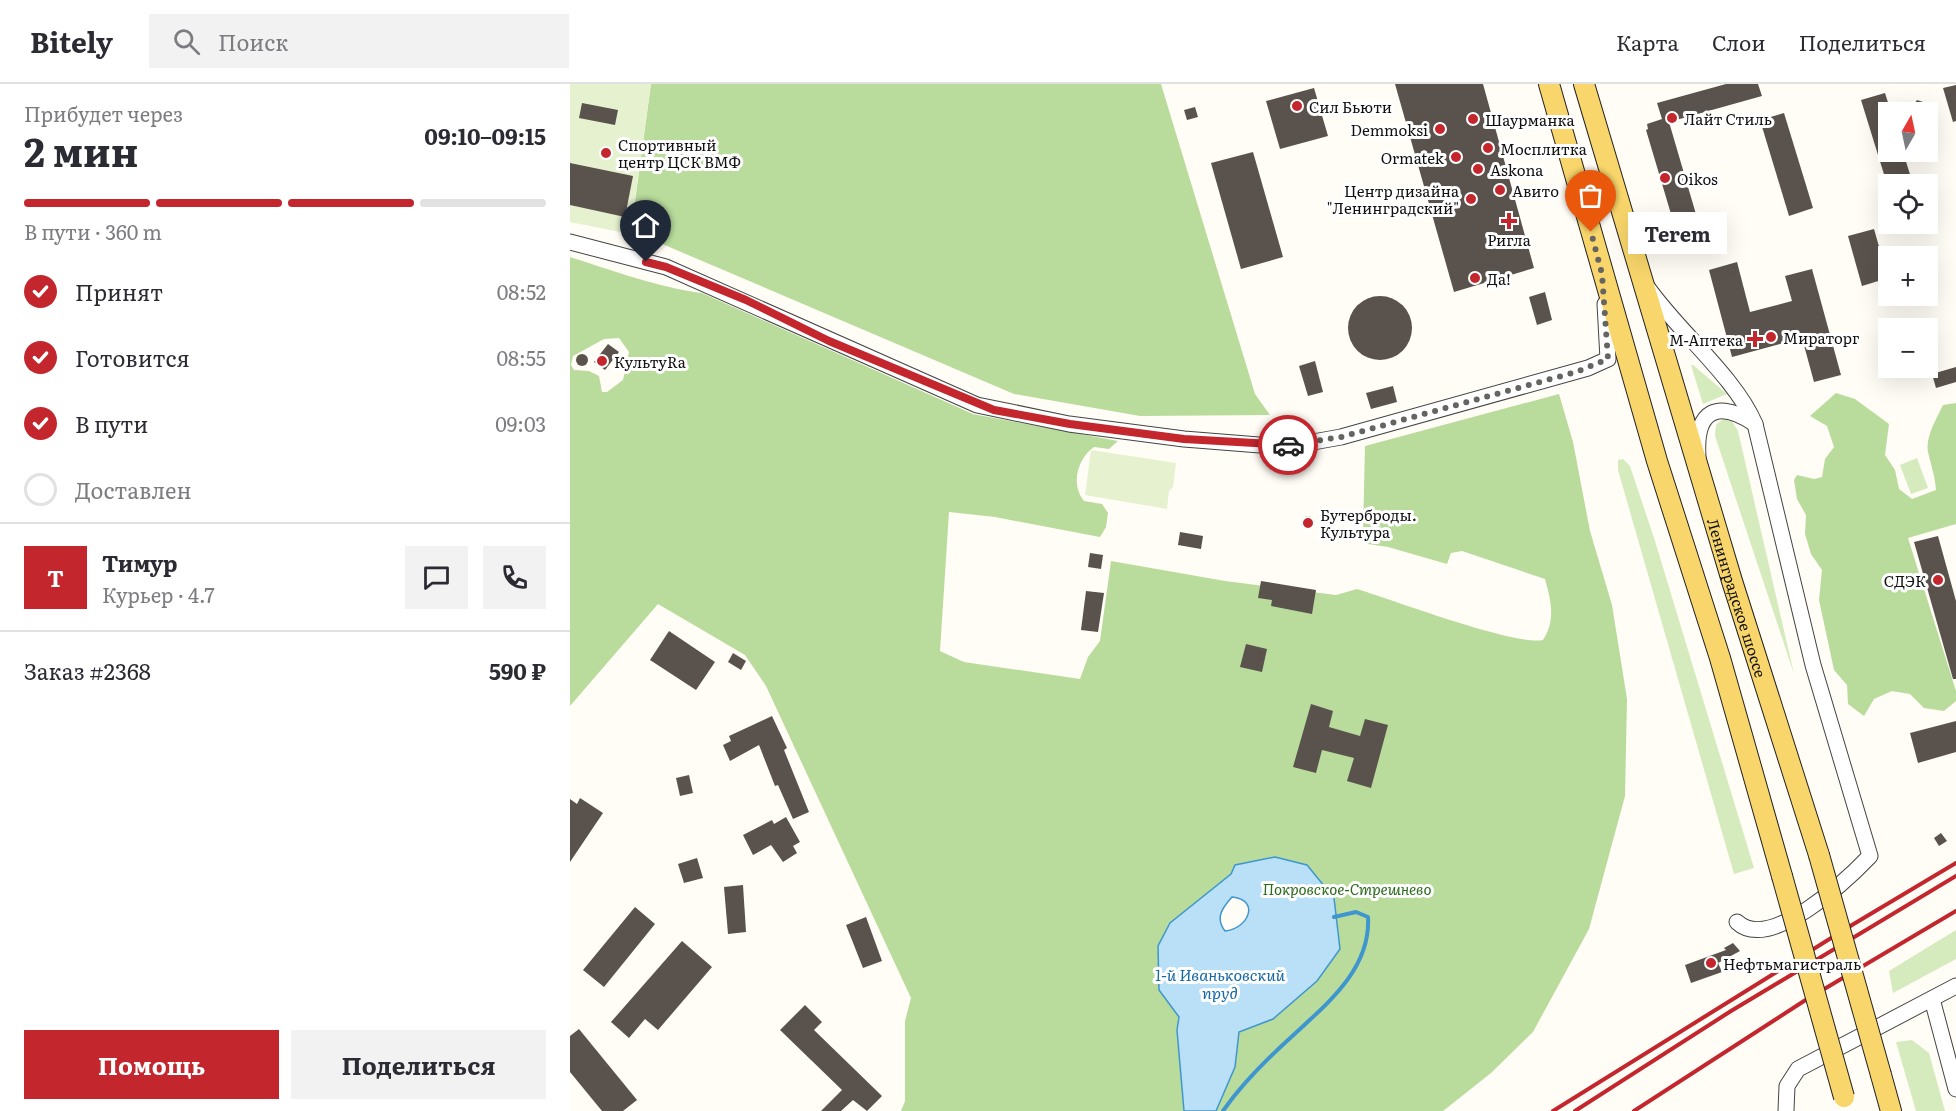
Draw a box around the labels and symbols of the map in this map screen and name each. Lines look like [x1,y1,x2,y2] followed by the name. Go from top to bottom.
[1309,95,1392,118] place label: Сил Бьюти
[1290,99,1304,113] marker: Сил Бьюти
[1878,102,1938,162] north arrow
[1684,107,1772,130] place label: Лайт Стиль
[1485,108,1575,131] place label: Шаурманка
[1665,111,1679,125] marker: Лайт Стиль
[1466,112,1480,126] marker: Шаурманка
[1351,118,1428,141] place label: Demmoksi
[1433,122,1447,136] marker: Demmoksi
[618,133,741,173] place label: Спортивный центр ЦСК ВМФ
[1500,137,1588,160] place label: Мосплитка
[1481,141,1495,155] marker: Мосплитка
[599,146,613,160] marker: Спортивный центр ЦСК ВМФ
[1381,146,1445,169] place label: Ormatek
[1449,150,1463,164] marker: Ormatek
[1490,158,1544,181] place label: Askona
[1471,162,1485,176] marker: Askona
[1677,167,1718,190] place label: Oikos
[1565,170,1616,232] pin
[1658,171,1672,185] marker: Oikos
[1327,179,1460,219] place label: Центр дизайна "Ленинградский"
[1512,179,1559,202] place label: Авито
[1493,183,1507,197] marker: Авито
[1464,192,1478,206] marker: Центр дизайна "Ленинградский"
[620,200,671,262] pin
[1627,211,1726,253] callout: Terem
[1502,214,1516,228] marker: Ригла
[1487,228,1532,251] place label: Ригла
[1487,267,1511,290] place label: Да!
[1468,271,1482,285] marker: Да!
[1783,326,1860,349] place label: Мираторг
[1669,328,1744,351] place label: М-Аптека
[1764,330,1778,344] marker: Мираторг
[1748,332,1762,346] marker: М-Аптека
[614,350,687,373] place label: КультуRа
[595,354,609,368] marker: КультуRа
[1258,415,1318,475] courier
[1320,503,1417,543] place label: Бутерброды. Культура
[1702,515,1773,680] street label: Ленинградское шоссе
[1301,516,1315,530] marker: Бутерброды. Культура
[1884,569,1926,592] place label: СДЭК
[1931,573,1945,587] marker: СДЭК
[1262,877,1432,900] park label: Покровское-Стрешнево
[1723,952,1861,975] place label: Нефтьмагистраль
[1704,956,1718,970] marker: Нефтьмагистраль
[1155,962,1286,1004] water label: 1-й Иваньковский пруд

